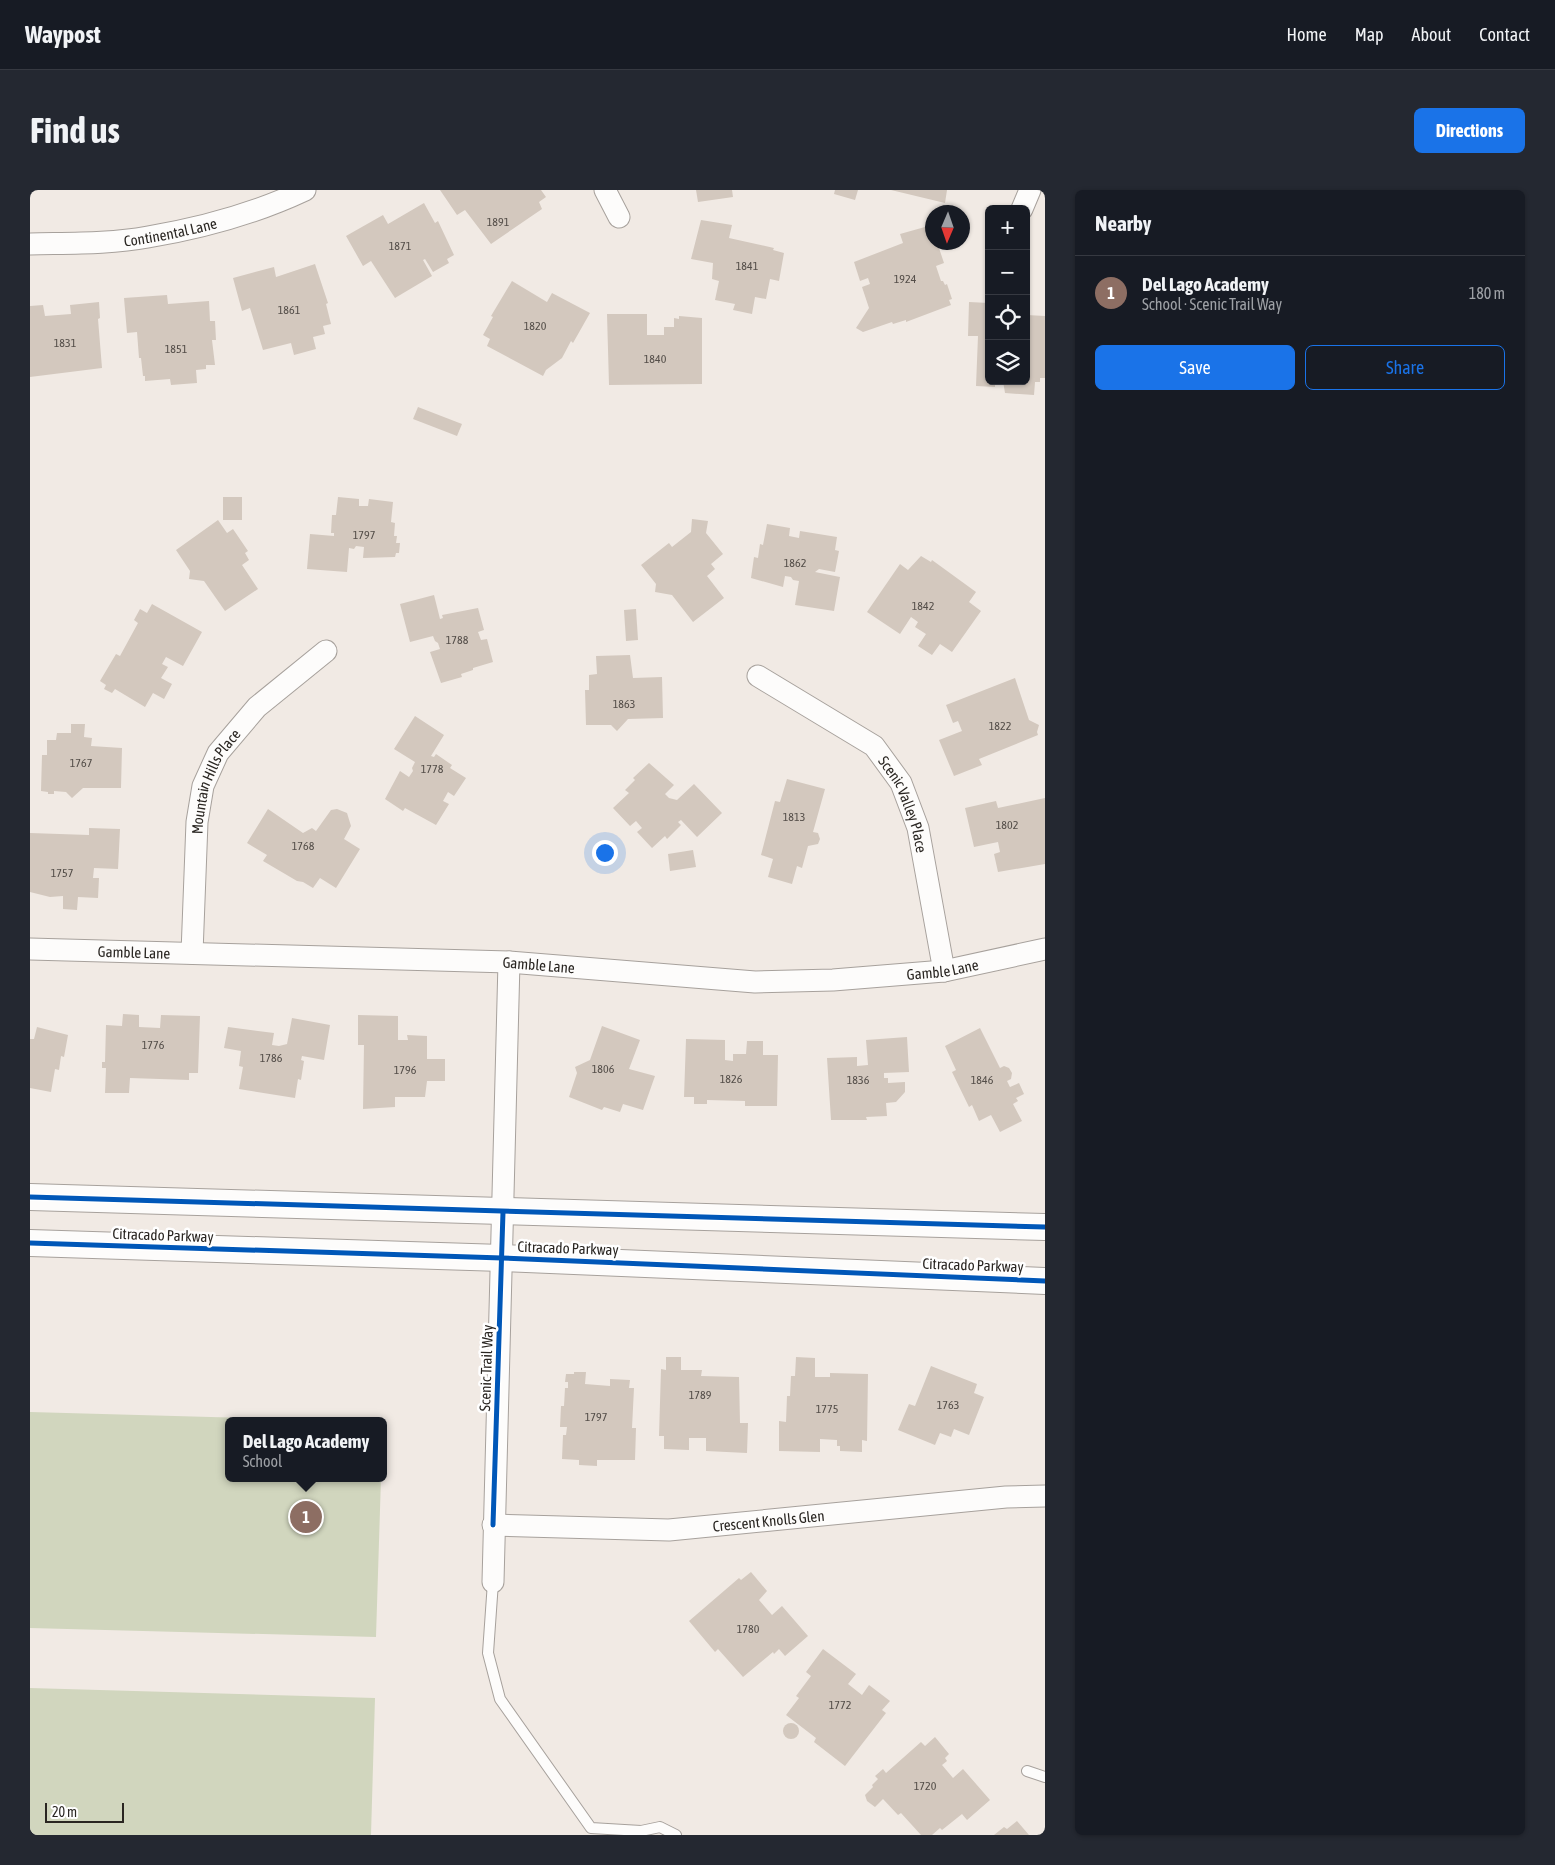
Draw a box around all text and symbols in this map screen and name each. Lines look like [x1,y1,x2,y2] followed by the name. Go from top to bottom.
[25,21,101,48] text: Waypost
[1287,24,1327,45] text: Home
[1355,24,1384,45] text: Map
[1412,24,1451,45] text: About
[1479,24,1530,45] text: Contact
[1414,108,1525,153] button: Directions
[30,110,120,150] text: Find us
[925,205,970,250] north arrow
[985,205,1030,385] map controls
[985,205,1030,250] button: +
[1095,211,1151,235] text: Nearby
[123,214,219,249] street label: Continental Lane
[487,215,510,229] house number: 1891
[389,239,412,253] house number: 1871
[985,250,1030,295] button: −
[736,259,759,273] house number: 1841
[894,272,917,286] house number: 1924
[1142,273,1269,295] text: Del Lago Academy
[1107,284,1115,302] text: 1
[1469,284,1505,302] text: 180 m
[985,295,1030,340] button: locate
[1142,295,1282,313] text: School · Scenic Trail Way
[278,303,301,317] house number: 1861
[524,319,547,333] house number: 1820
[54,336,77,350] house number: 1831
[985,340,1030,385] button: layers
[165,342,188,356] house number: 1851
[1095,345,1295,390] button: Save
[1305,345,1505,390] button: Share
[644,352,667,366] house number: 1840
[353,528,376,542] house number: 1797
[784,556,806,570] house number: 1862
[912,599,934,613] house number: 1842
[446,633,469,647] house number: 1788
[613,697,635,711] house number: 1863
[989,719,1011,733] house number: 1822
[188,725,243,834] street label: Mountain Hills Place
[876,753,931,854] street label: Scenic Valley Place
[70,756,93,770] house number: 1767
[421,762,444,776] house number: 1778
[783,810,805,824] house number: 1813
[996,818,1018,832] house number: 1802
[292,839,315,853] house number: 1768
[592,840,618,866] your location
[51,866,74,880] house number: 1757
[98,942,171,961] street label: Gamble Lane
[502,953,576,976] street label: Gamble Lane
[906,955,980,983] street label: Gamble Lane
[142,1038,165,1052] house number: 1776
[260,1051,283,1065] house number: 1786
[592,1062,615,1076] house number: 1806
[394,1063,417,1077] house number: 1796
[720,1072,743,1086] house number: 1826
[847,1073,870,1087] house number: 1836
[971,1073,994,1087] house number: 1846
[112,1225,214,1245] street label: Citracado Parkway
[517,1238,619,1258] street label: Citracado Parkway
[922,1255,1024,1275] street label: Citracado Parkway
[476,1324,496,1412] street label: Scenic Trail Way
[689,1388,712,1402] house number: 1789
[937,1398,959,1412] house number: 1763
[816,1402,838,1416] house number: 1775
[585,1410,608,1424] house number: 1797
[225,1417,387,1482] popup
[243,1430,369,1452] text: Del Lago Academy
[243,1452,282,1470] text: School
[290,1498,322,1536] pin: 1
[712,1506,825,1534] street label: Crescent Knolls Glen
[737,1622,760,1636] house number: 1780
[829,1698,851,1712] house number: 1772
[914,1779,937,1793] house number: 1720
[45,1800,124,1823] scale bar
[52,1804,77,1820] text: 20 m

